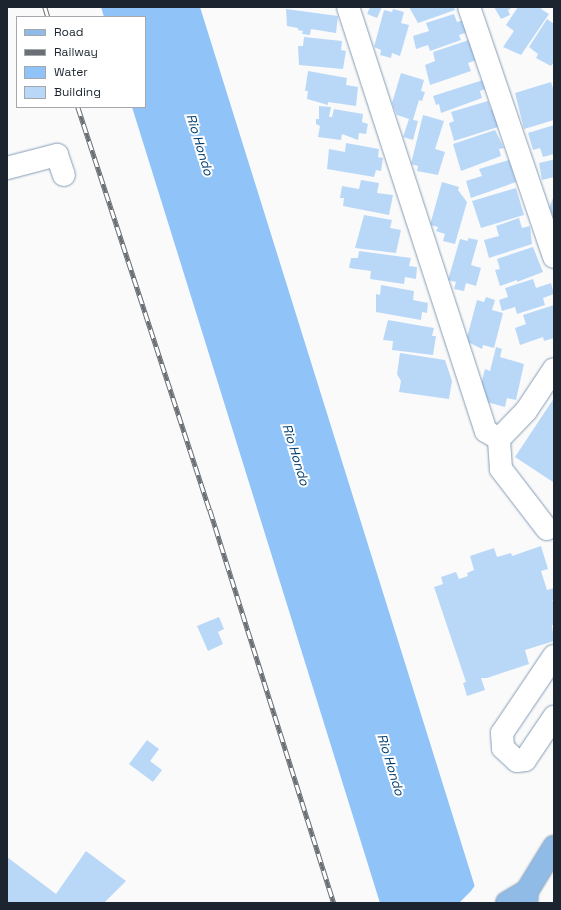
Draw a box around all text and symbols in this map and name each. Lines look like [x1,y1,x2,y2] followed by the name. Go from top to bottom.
[16,16,146,108] legend
[54,24,83,40] text: Road
[54,44,98,60] text: Railway
[54,64,88,80] text: Water
[54,84,101,100] text: Building
[182,112,216,178] water label: Rio Hondo
[278,422,312,488] water label: Rio Hondo
[373,732,407,798] water label: Rio Hondo

